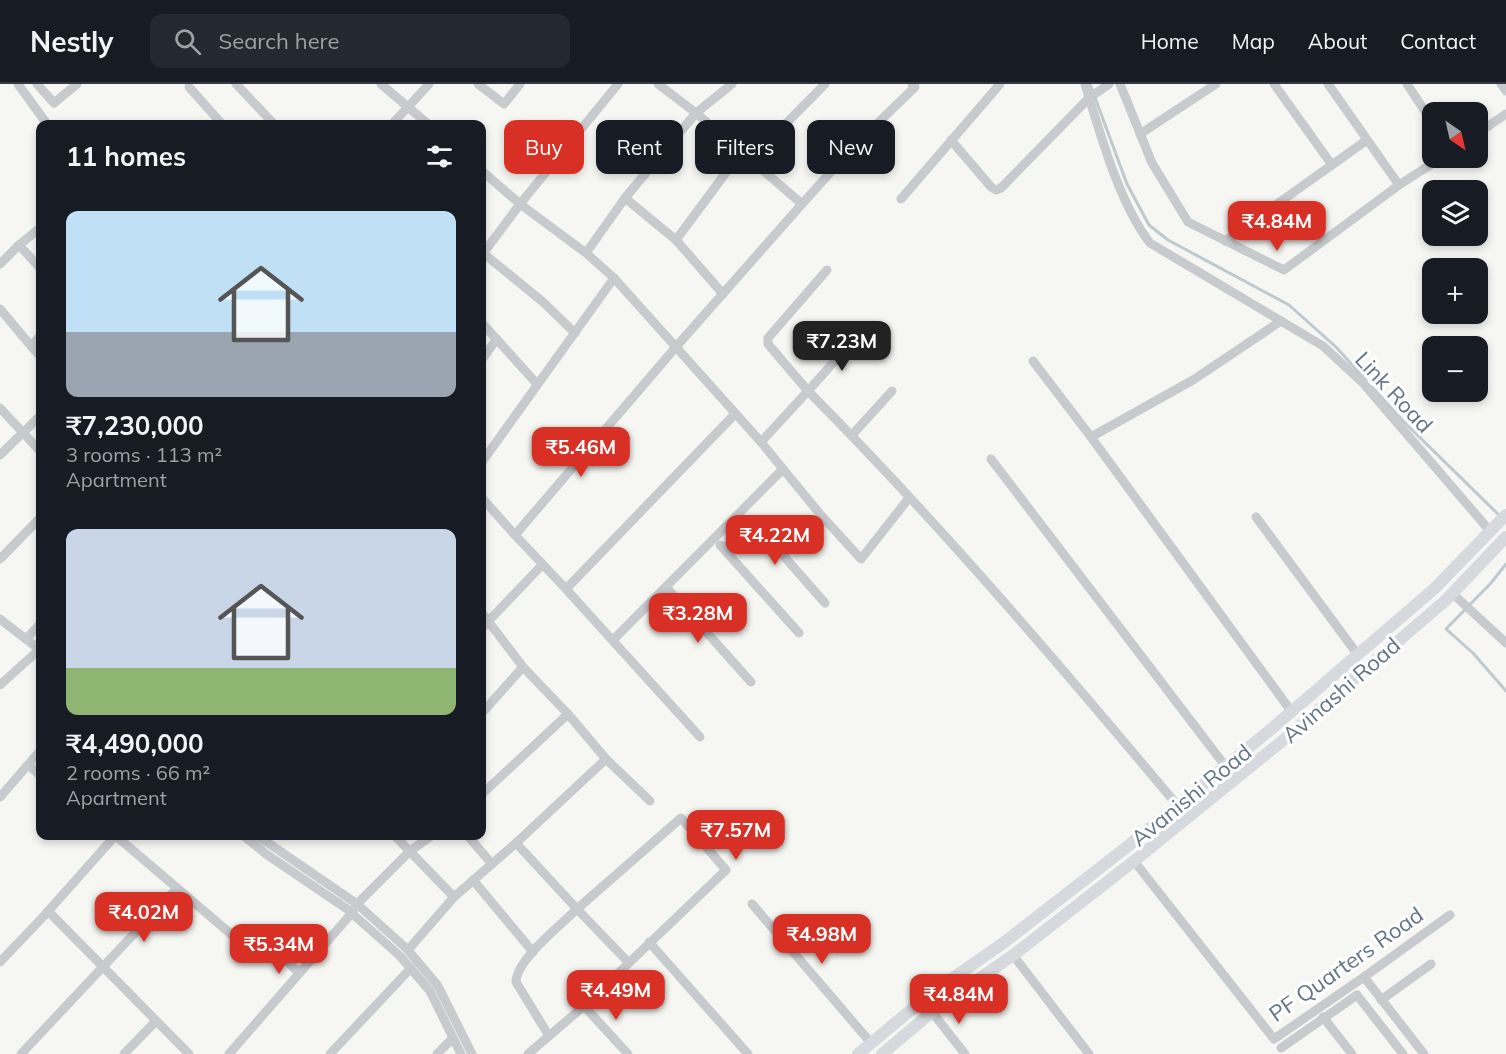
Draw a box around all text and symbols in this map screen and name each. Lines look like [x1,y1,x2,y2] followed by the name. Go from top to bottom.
[150,14,570,68] search box
[30,24,114,59] text: Nestly
[171,25,204,58] icon: search
[219,27,339,55] text: Search here
[1141,28,1199,54] text: Home
[1232,28,1275,54] text: Map
[1308,28,1367,54] text: About
[1400,28,1476,54] text: Contact
[1422,102,1488,168] north arrow
[1422,102,1488,402] map controls
[504,120,584,174] chip: Buy
[596,120,683,174] chip: Rent
[695,120,795,174] chip: Filters
[807,120,895,174] chip: New
[66,140,186,173] text: 11 homes
[423,140,456,173] icon: filters
[1422,180,1488,246] button: layers
[1228,201,1326,252] pin: ₹4.84M
[1242,208,1312,233] text: ₹4.84M
[207,250,315,358] icon: home
[1422,258,1488,324] button: +
[793,321,891,372] pin: ₹7.23M
[807,328,877,353] text: ₹7.23M
[1422,336,1488,402] button: −
[1349,345,1439,439] street label: Link Road
[66,409,204,442] text: ₹7,230,000
[532,427,630,478] pin: ₹5.46M
[546,434,616,459] text: ₹5.46M
[66,442,222,467] text: 3 rooms · 113 m²
[66,467,167,492] text: Apartment
[726,515,824,566] pin: ₹4.22M
[740,522,810,547] text: ₹4.22M
[207,568,315,676] icon: home
[649,593,747,644] pin: ₹3.28M
[663,600,733,625] text: ₹3.28M
[1276,631,1406,749] street label: Avinashi Road
[66,727,204,760] text: ₹4,490,000
[1125,738,1257,852] street label: Avanishi Road
[66,760,210,785] text: 2 rooms · 66 m²
[66,785,167,810] text: Apartment
[687,810,785,861] pin: ₹7.57M
[701,817,771,842] text: ₹7.57M
[95,892,193,943] pin: ₹4.02M
[109,899,179,924] text: ₹4.02M
[1263,900,1429,1028] street label: PF Quarters Road
[773,914,871,965] pin: ₹4.98M
[787,921,857,946] text: ₹4.98M
[230,924,328,975] pin: ₹5.34M
[244,931,314,956] text: ₹5.34M
[567,970,665,1021] pin: ₹4.49M
[910,974,1008,1025] pin: ₹4.84M
[581,977,651,1002] text: ₹4.49M
[924,981,994,1006] text: ₹4.84M

